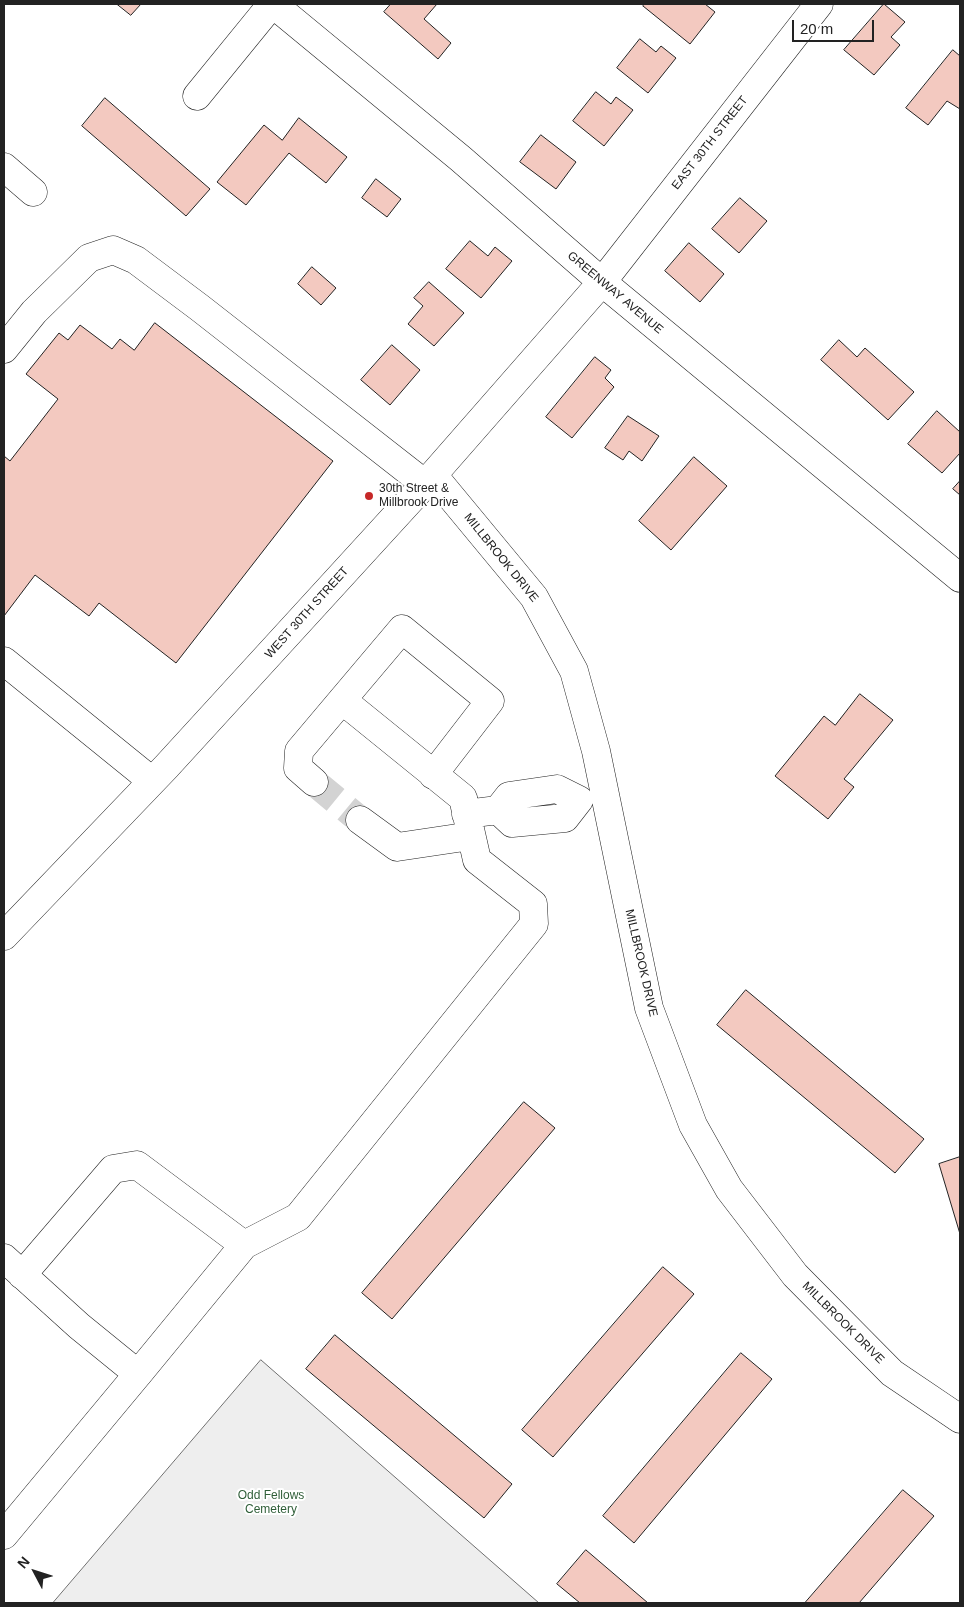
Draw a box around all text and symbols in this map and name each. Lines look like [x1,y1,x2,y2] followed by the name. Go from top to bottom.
[794,10,876,42] scale bar
[800,20,833,37] text: 20 m
[669,93,751,193] street label: EAST 30TH STREET
[564,249,666,337] street label: GREENWAY AVENUE
[379,482,458,510] place label: 30th Street & Millbrook Drive
[363,490,375,502] marker: 30th Street & Millbrook Drive
[461,511,541,605] street label: MILLBROOK DRIVE
[262,564,352,662] street label: WEST 30TH STREET
[622,908,660,1018] street label: MILLBROOK DRIVE
[799,1279,887,1367] street label: MILLBROOK DRIVE
[238,1489,304,1517] park label: Odd Fellows Cemetery
[10,1547,60,1597] north arrow
[14,1553,33,1571] text: N

